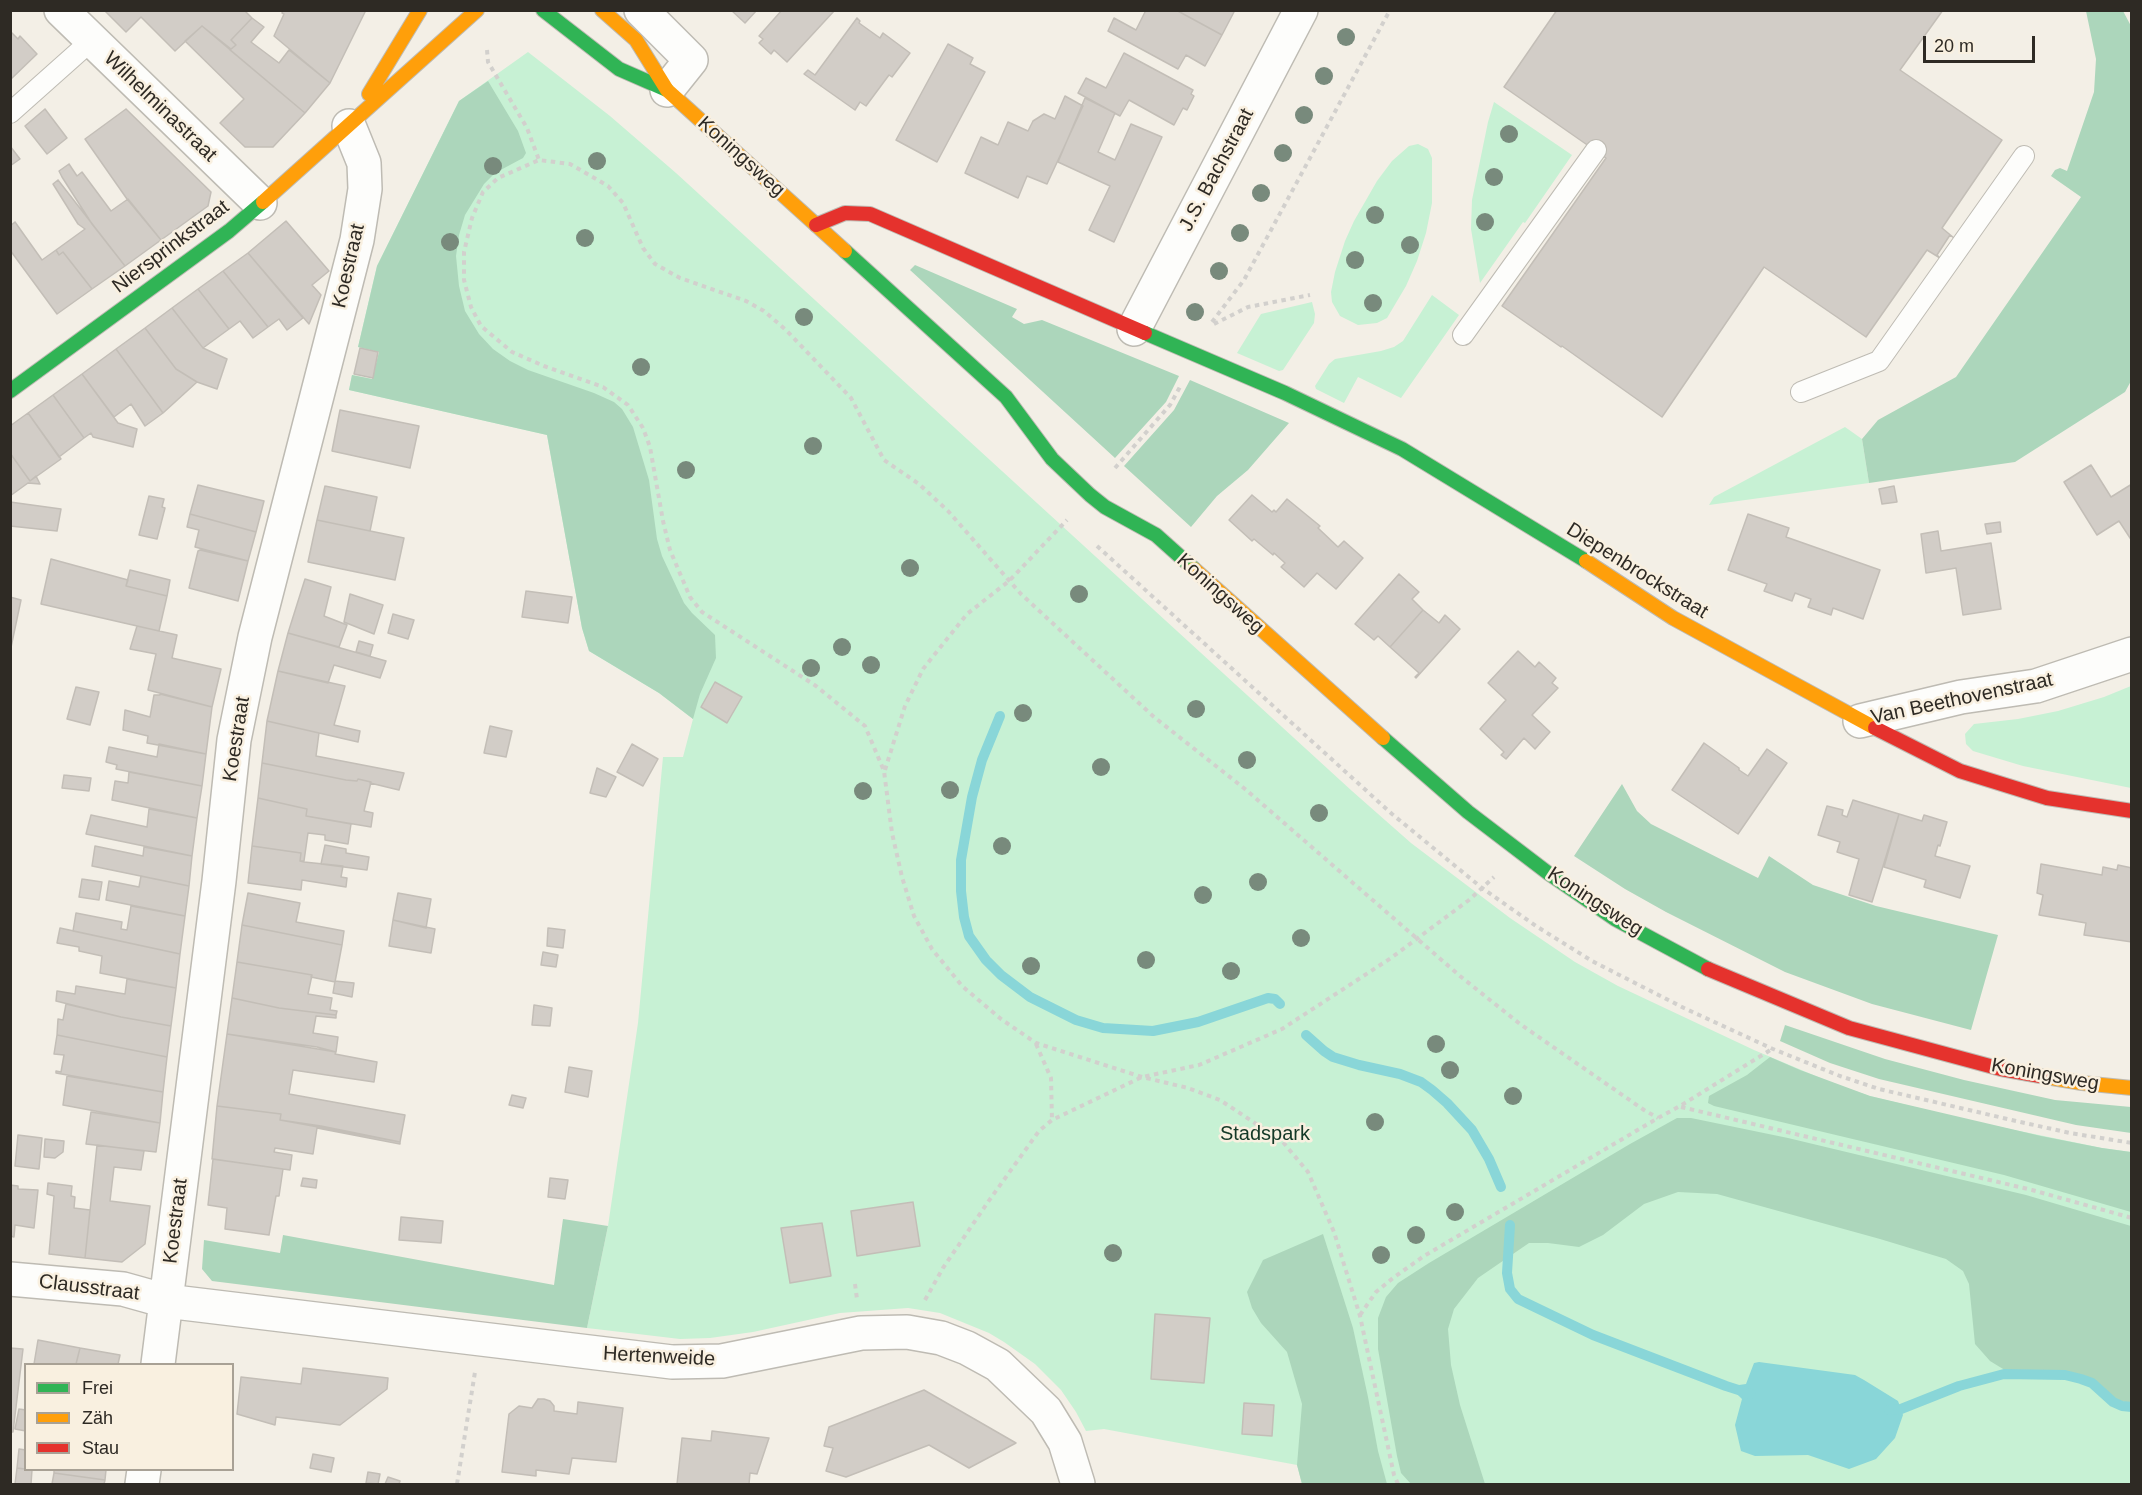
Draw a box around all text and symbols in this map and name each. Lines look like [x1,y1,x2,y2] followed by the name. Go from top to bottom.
[1926,24,2038,62] scale bar
[1934,36,1974,56] text: 20 m
[98,47,222,167] street label: Wilhelminastraat
[1175,104,1259,236] street label: J.S. Bachstraat
[692,112,790,202] street label: Koningsweg
[108,195,234,299] street label: Niersprinkstraat
[328,222,370,310] street label: Koestraat
[1562,518,1712,624] street label: Diepenbrockstraat
[1171,549,1269,639] street label: Koningsweg
[1869,668,2055,730] street label: Van Beethovenstraat
[218,695,256,783] street label: Koestraat
[1543,862,1647,942] street label: Koningsweg
[1989,1054,2101,1096] street label: Koningsweg
[1220,1122,1310,1146] park label: Stadspark
[159,1177,193,1265] street label: Koestraat
[37,1270,141,1306] street label: Clausstraat
[602,1342,716,1372] street label: Hertenweide
[24,1363,234,1471] legend
[82,1378,113,1398] text: Frei
[82,1408,113,1428] text: Zäh
[82,1438,119,1458] text: Stau

